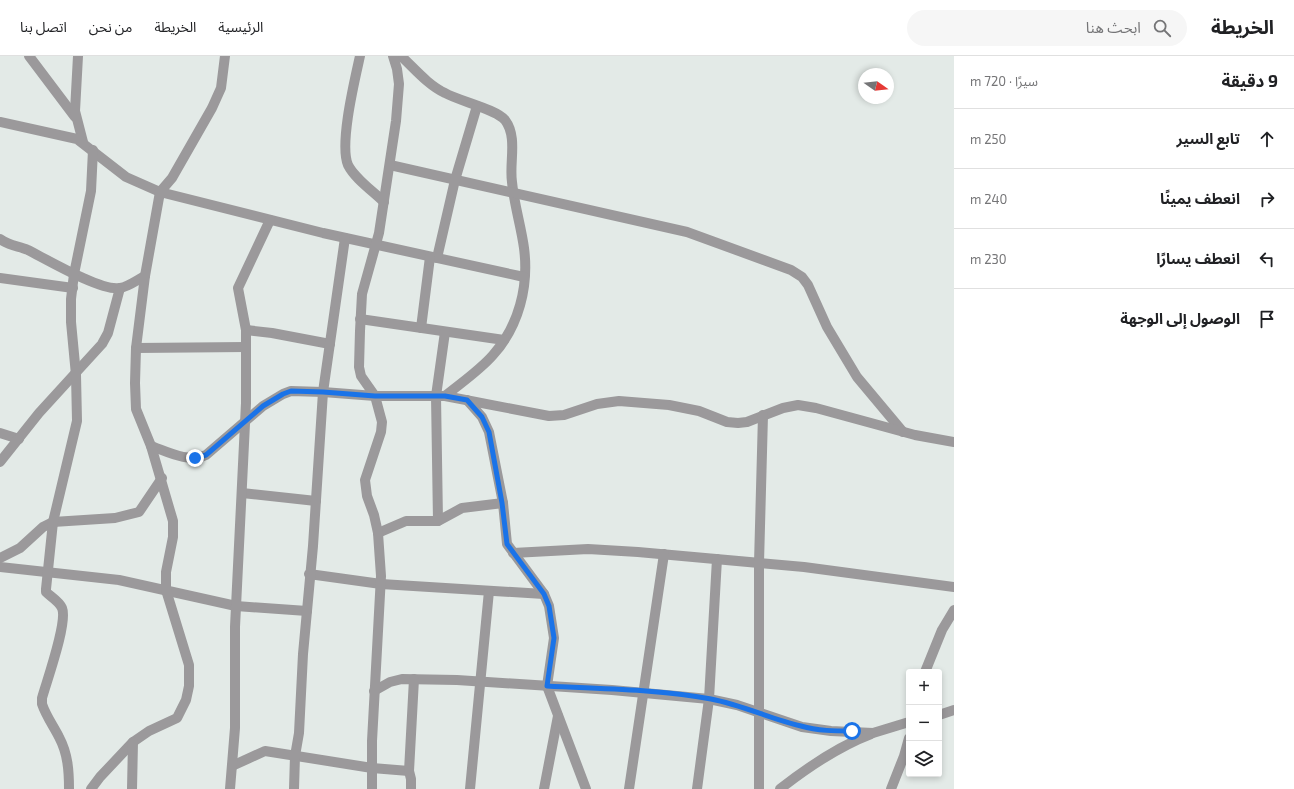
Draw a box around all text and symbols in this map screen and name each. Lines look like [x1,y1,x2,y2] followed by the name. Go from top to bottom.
[907,10,1187,46] search box
[1211,15,1274,38] text: الخريطة
[1151,17,1173,39] icon: search
[20,18,67,35] text: اتصل بنا
[89,18,132,35] text: من نحن
[154,18,196,35] text: الخريطة
[218,18,263,35] text: الرئيسية
[1086,18,1141,36] text: ابحث هنا
[858,68,894,104] north arrow
[1222,70,1278,90] text: 9 دقيقة
[970,73,1038,89] text: سيرًا · 720 m
[1256,128,1278,150] icon: ahead
[1177,129,1240,147] text: تابع السير
[970,131,1006,147] text: 250 m
[1256,188,1278,210] icon: right
[1160,189,1240,207] text: انعطف يمينًا
[970,191,1007,207] text: 240 m
[1256,248,1278,270] icon: left
[1156,249,1240,267] text: انعطف يسارًا
[970,251,1007,267] text: 230 m
[1256,308,1278,330] icon: arrive
[1120,309,1240,327] text: الوصول إلى الوجهة
[186,449,204,467] route end
[906,669,942,777] map controls
[906,669,942,705] button: +
[906,705,942,741] button: −
[843,722,861,740] route start
[906,741,942,777] button: layers

